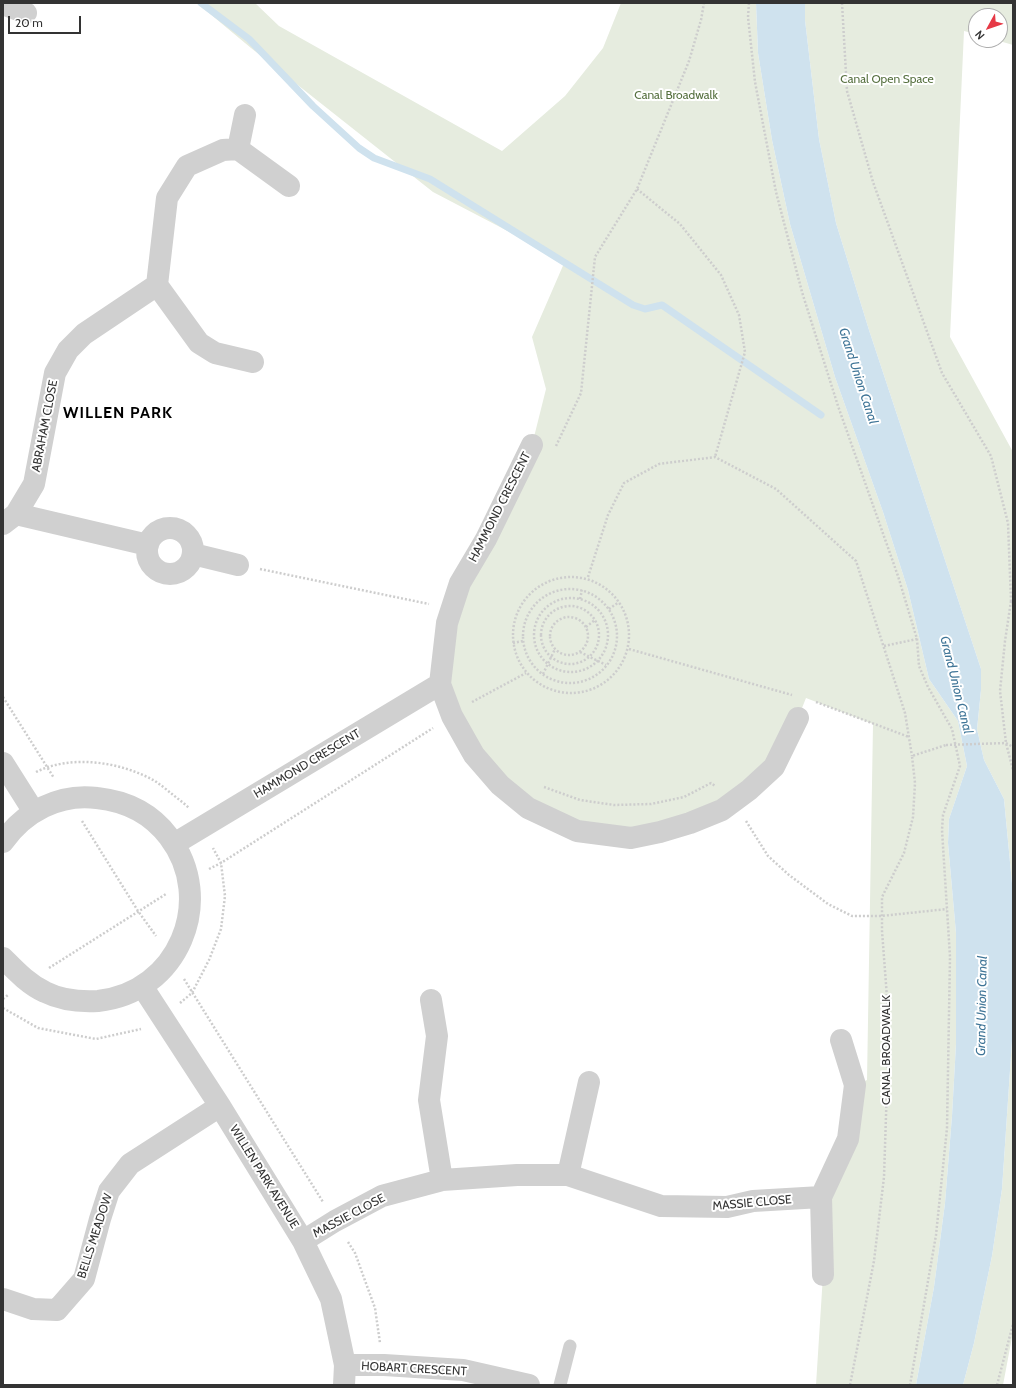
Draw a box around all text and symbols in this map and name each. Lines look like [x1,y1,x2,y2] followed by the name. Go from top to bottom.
[10,8,83,34] scale bar
[968,8,1008,48] north arrow
[15,15,43,30] text: 20 m
[972,28,987,43] text: N
[840,72,934,86] park label: Canal Open Space
[634,88,718,102] park label: Canal Broadwalk
[835,326,881,426] water label: Grand Union Canal
[29,379,61,473] street label: ABRAHAM CLOSE
[63,403,173,423] district label: WILLEN PARK
[466,450,534,564] street label: HAMMOND CRESCENT
[936,635,976,735] water label: Grand Union Canal
[251,727,363,801] street label: HAMMOND CRESCENT
[973,956,991,1056] water label: Grand Union Canal
[879,995,893,1105] street label: CANAL BROADWALK
[226,1123,302,1231] street label: WILLEN PARK AVENUE
[310,1191,388,1241] street label: MASSIE CLOSE
[74,1192,116,1280] street label: BELLS MEADOW
[712,1192,792,1214] street label: MASSIE CLOSE
[361,1359,467,1379] street label: HOBART CRESCENT

